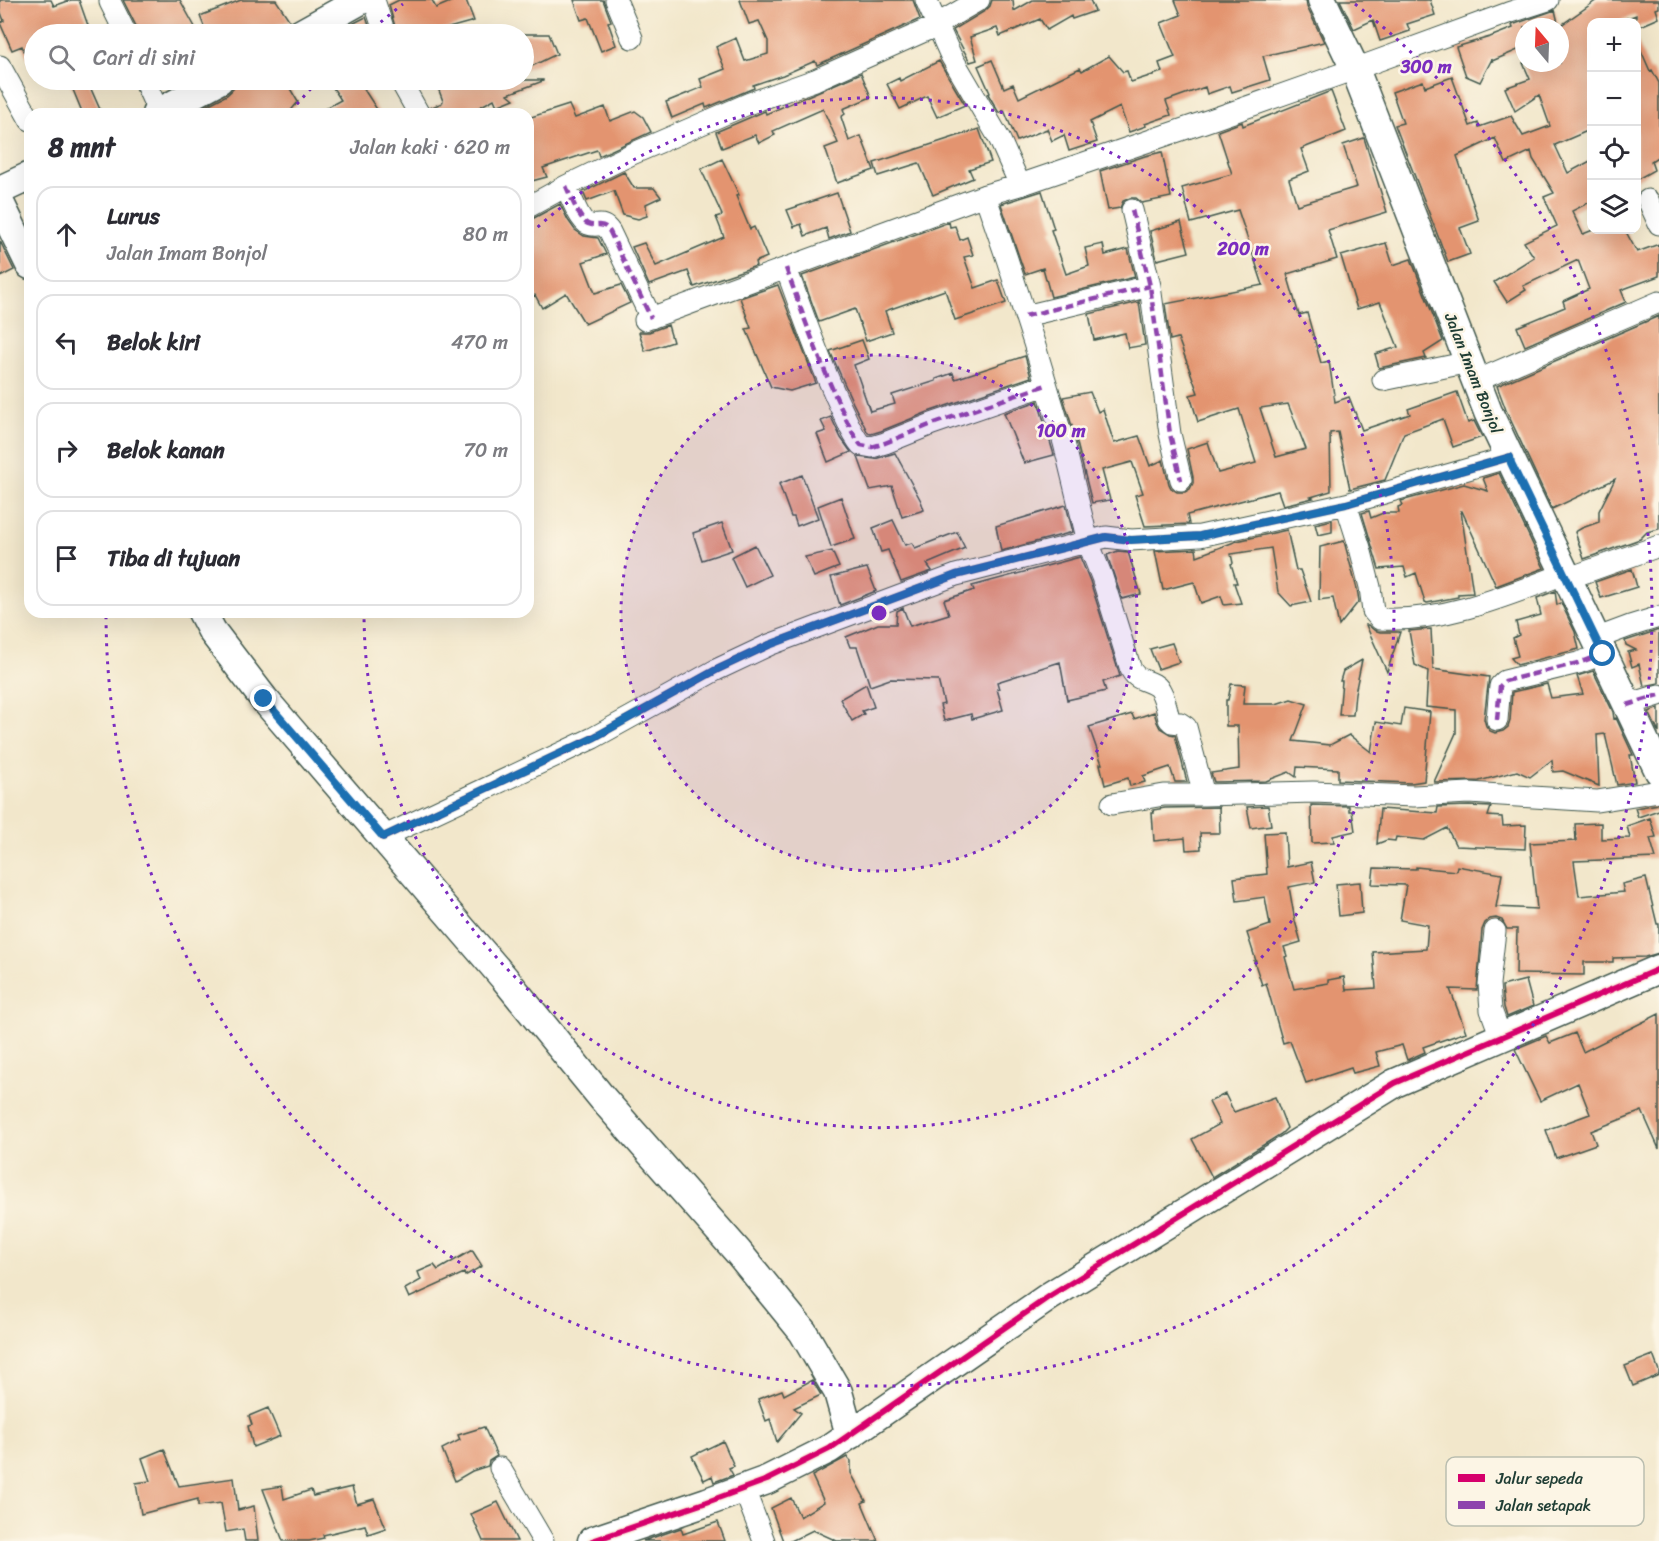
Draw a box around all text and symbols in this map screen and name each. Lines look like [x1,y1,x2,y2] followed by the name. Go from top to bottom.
[1515,18,1569,72] north arrow
[1587,18,1641,234] map controls
[1587,18,1641,72] button: +
[24,24,534,90] search box
[93,38,195,77] text: Cari di sini
[45,41,78,74] icon: search
[1399,51,1452,83] text: 300 m
[1587,72,1641,126] button: −
[48,124,115,170] text: 8 mnt
[1587,126,1641,180] button: locate
[350,130,510,165] text: Jalan kaki · 620 m
[1587,180,1641,234] button: layers
[107,197,160,236] text: Lurus
[463,217,508,252] text: 80 m
[50,218,83,251] icon: ahead
[1216,233,1269,265] text: 200 m
[107,236,267,271] text: Jalan Imam Bonjol
[1436,307,1511,438] street label: Jalan Imam Bonjol
[107,323,200,362] text: Belok kiri
[451,325,508,360] text: 470 m
[50,326,83,359] icon: left
[1037,415,1086,447] text: 100 m
[107,431,225,470] text: Belok kanan
[463,433,508,468] text: 70 m
[50,434,83,467] icon: right
[107,539,240,578] text: Tiba di tujuan
[50,542,83,575] icon: arrive
[869,603,889,623] centre of rings
[1589,640,1615,666] route start
[250,685,276,711] route end
[1446,1457,1644,1526] legend
[1495,1464,1584,1493] text: Jalur sepeda
[1495,1491,1591,1520] text: Jalan setapak

